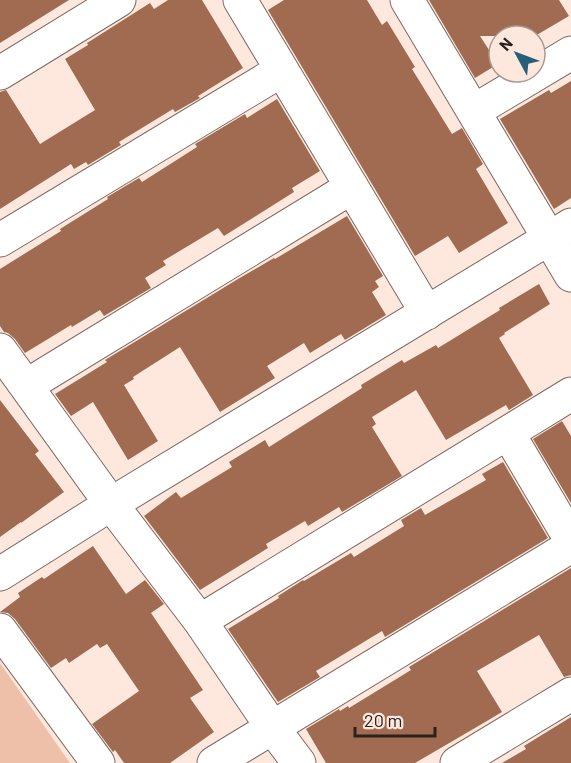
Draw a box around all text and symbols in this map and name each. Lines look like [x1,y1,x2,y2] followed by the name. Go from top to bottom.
[487,24,547,84] north arrow
[495,34,516,54] text: N
[355,700,434,738] scale bar
[364,709,402,731] text: 20 m

